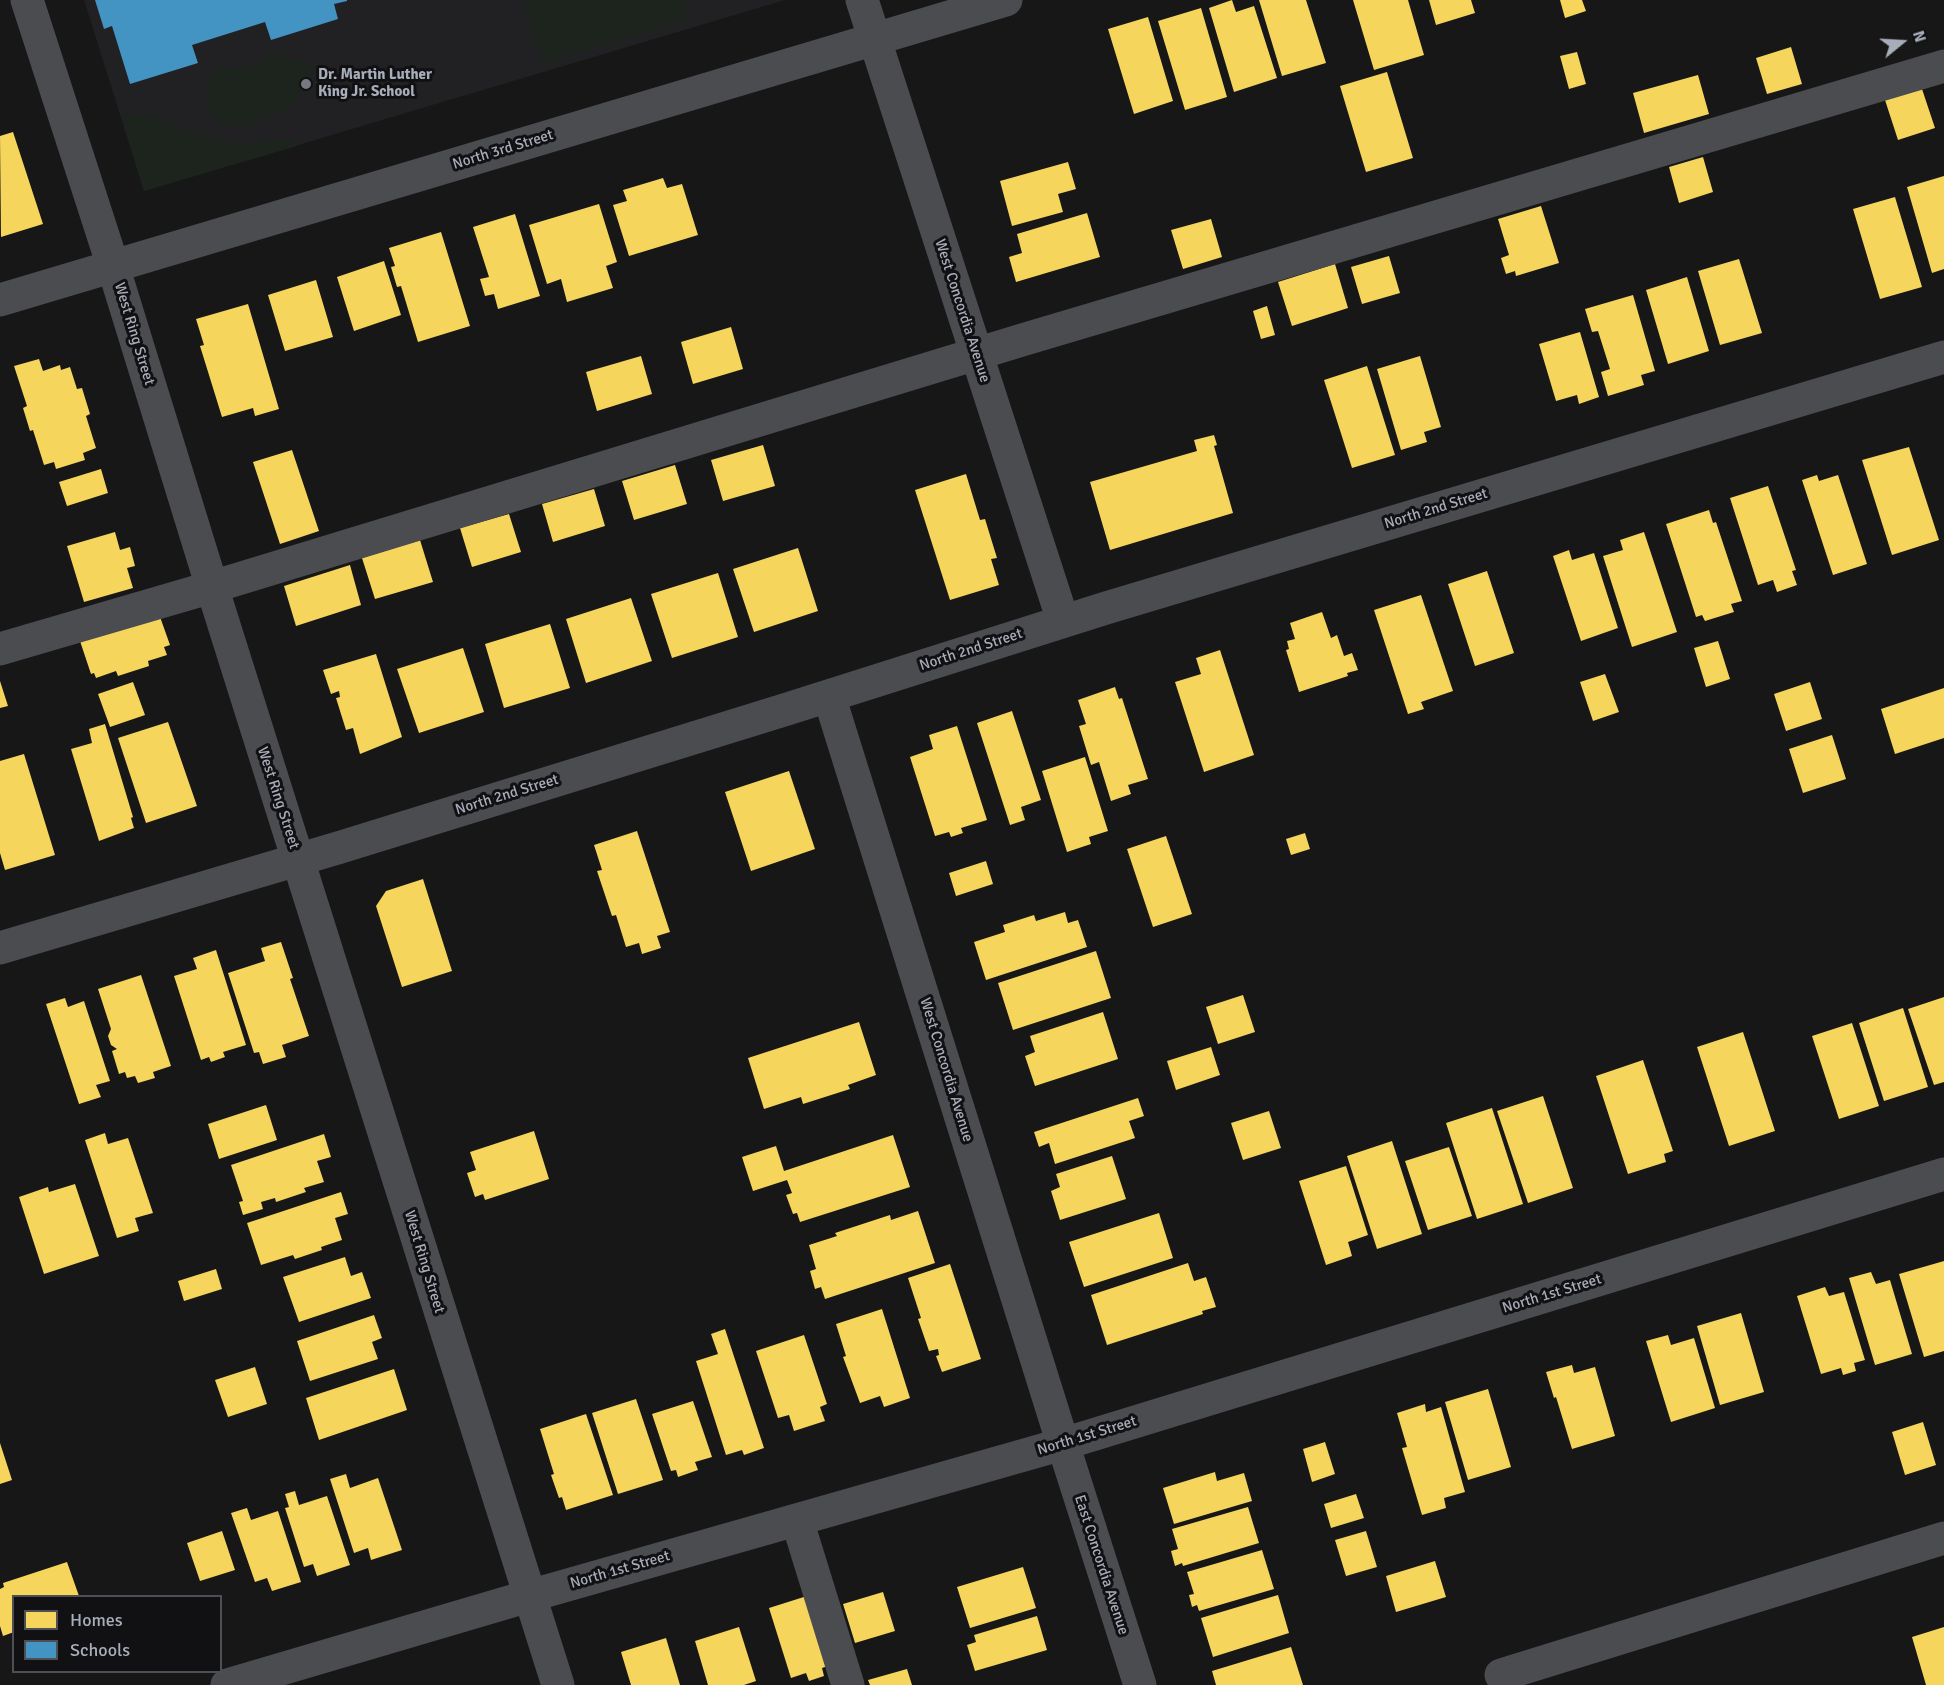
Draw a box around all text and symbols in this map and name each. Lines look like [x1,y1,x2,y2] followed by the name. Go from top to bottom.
[1872,12,1932,72] north arrow
[1908,28,1930,45] text: N
[318,66,432,101] place label: Dr. Martin Luther King Jr. School
[299,77,313,91] marker: Dr. Martin Luther King Jr. School
[450,126,556,174] street label: North 3rd Street
[930,237,994,385] street label: West Concordia Avenue
[110,281,158,387] street label: West Ring Street
[1382,485,1490,533] street label: North 2nd Street
[917,625,1025,675] street label: North 2nd Street
[253,745,303,851] street label: West Ring Street
[453,771,561,819] street label: North 2nd Street
[916,996,976,1144] street label: West Concordia Avenue
[400,1209,448,1315] street label: West Ring Street
[1500,1270,1604,1318] street label: North 1st Street
[1035,1412,1139,1460] street label: North 1st Street
[1070,1493,1132,1637] street label: East Concordia Avenue
[568,1547,672,1593] street label: North 1st Street
[12,1595,222,1673] legend
[70,1609,123,1631] text: Homes
[70,1639,130,1661] text: Schools

